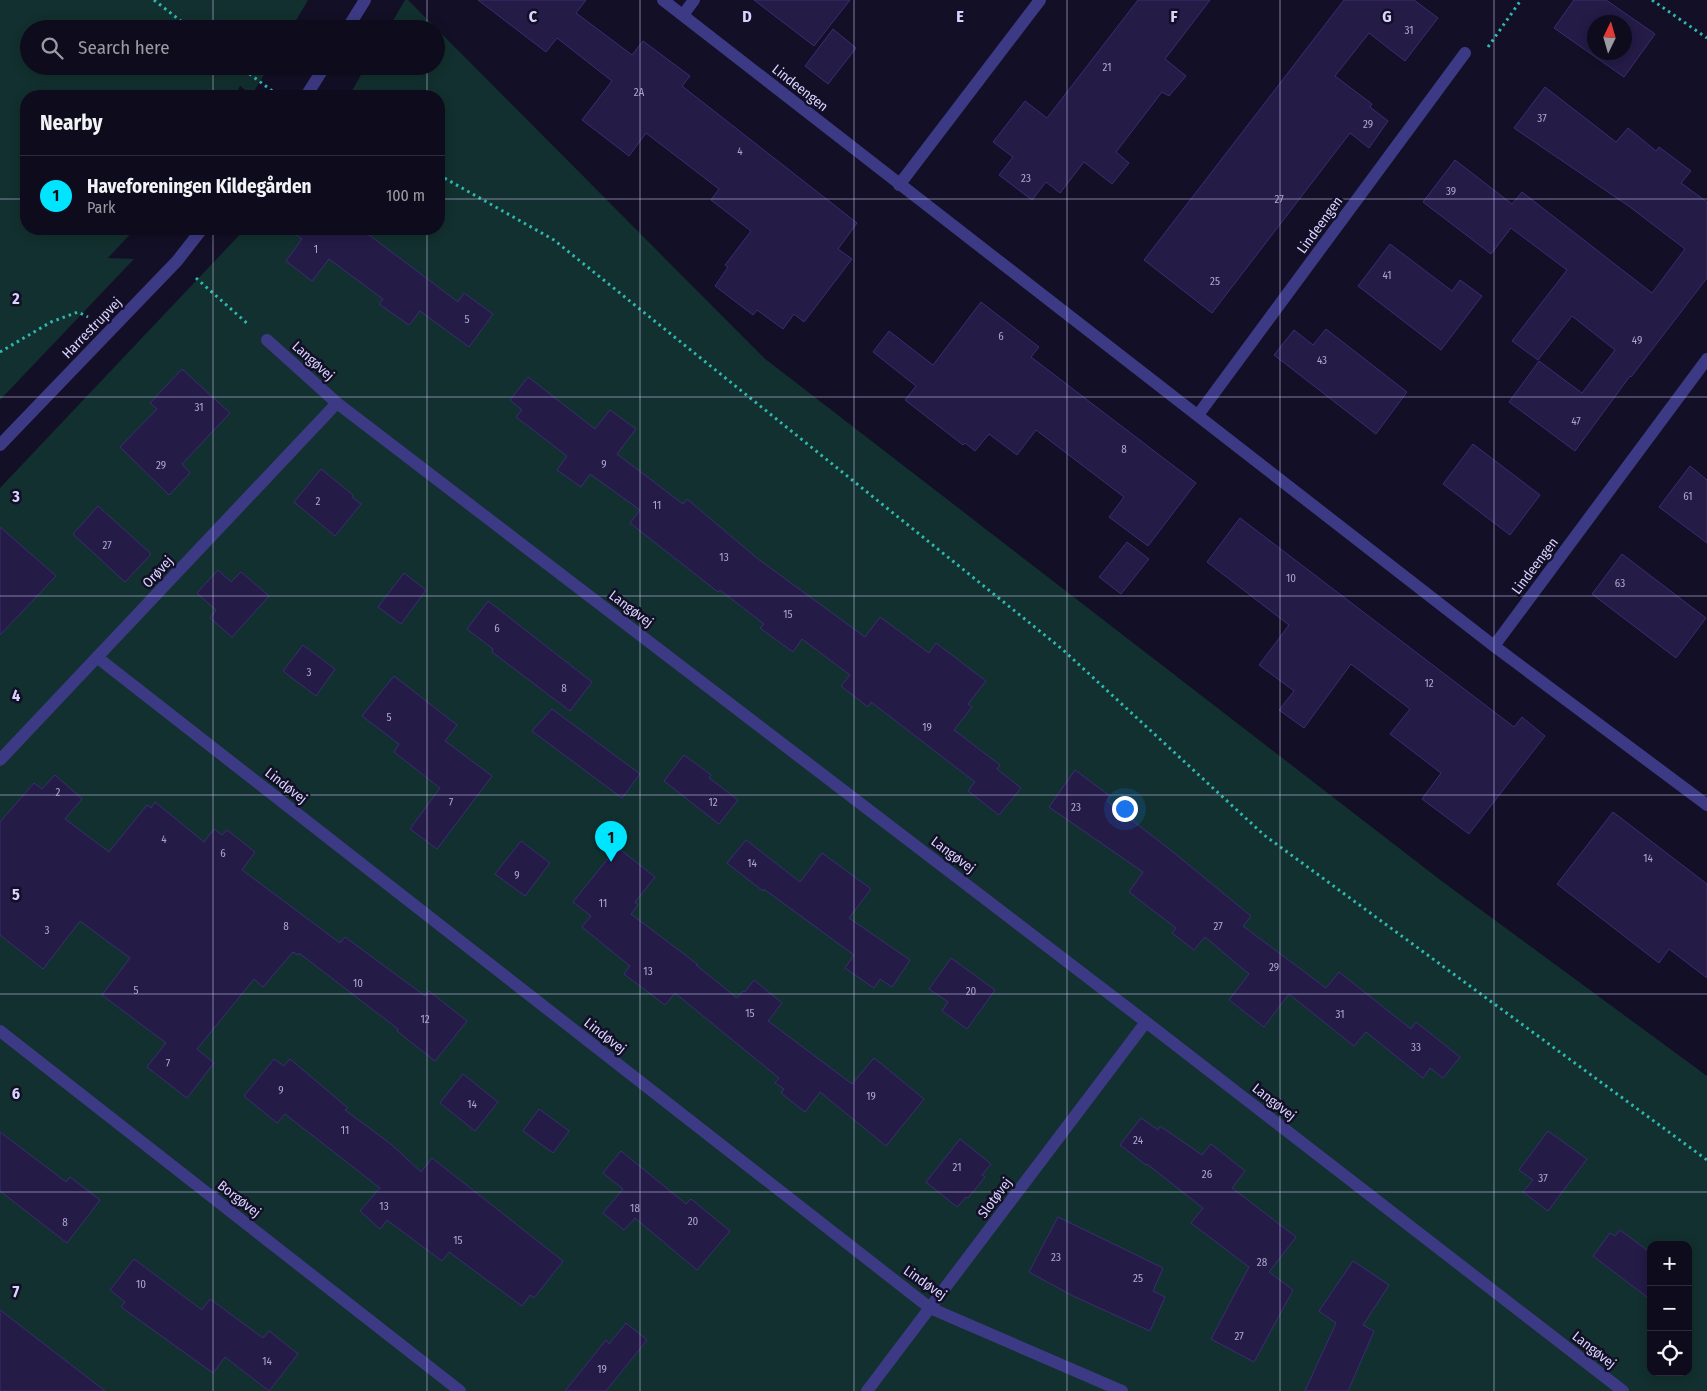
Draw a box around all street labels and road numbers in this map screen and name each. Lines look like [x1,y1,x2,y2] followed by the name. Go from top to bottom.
[769,61,831,115] street label: Lindeengen
[1294,193,1346,257] street label: Lindeengen
[59,294,125,362] street label: Harrestrupvej
[289,338,337,384] street label: Langøvej
[1508,534,1562,598] street label: Lindeengen
[139,553,177,591] street label: Orøvej
[606,587,656,631] street label: Langøvej
[262,764,310,808] street label: Lindøvej
[928,833,978,877] street label: Langøvej
[581,1014,629,1058] street label: Lindøvej
[1249,1080,1299,1124] street label: Langøvej
[974,1174,1016,1222] street label: Slotøvej
[214,1177,264,1221] street label: Borgøvej
[900,1262,950,1304] street label: Lindøvej
[1569,1328,1619,1372] street label: Langøvej

